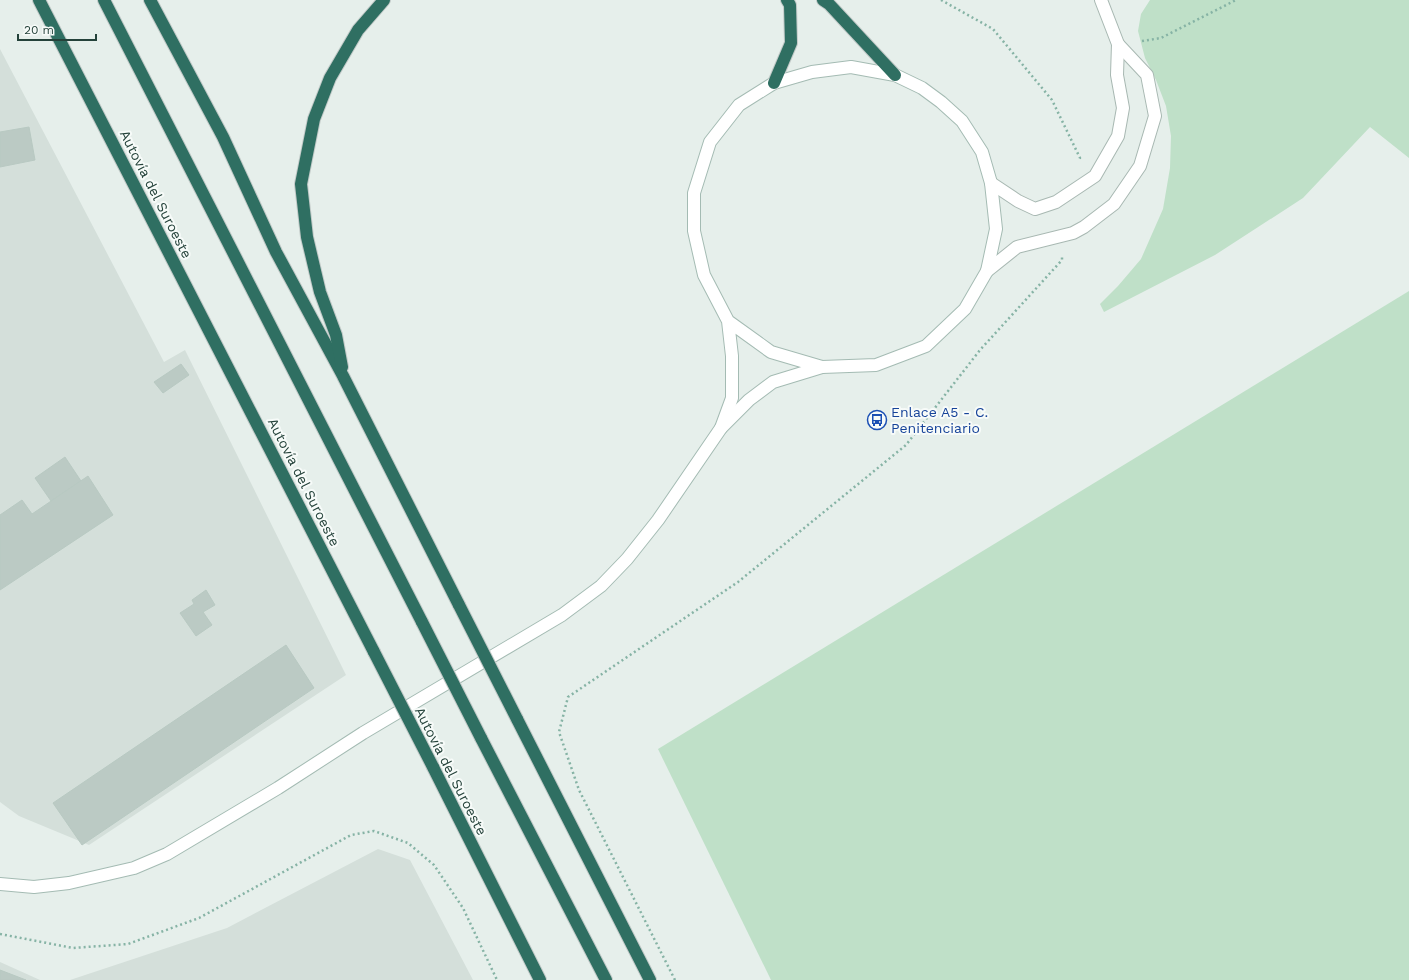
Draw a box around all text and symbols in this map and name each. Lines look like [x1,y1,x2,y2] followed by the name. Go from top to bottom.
[18,16,96,42] scale bar
[24,23,54,37] text: 20 m
[117,127,195,261] street label: Autovía del Suroeste
[891,404,988,436] place label: Enlace A5 - C. Penitenciario
[866,409,888,431] bus stop icon: Enlace A5 - C. Penitenciario
[265,415,343,549] street label: Autovía del Suroeste
[412,704,490,838] street label: Autovía del Suroeste

